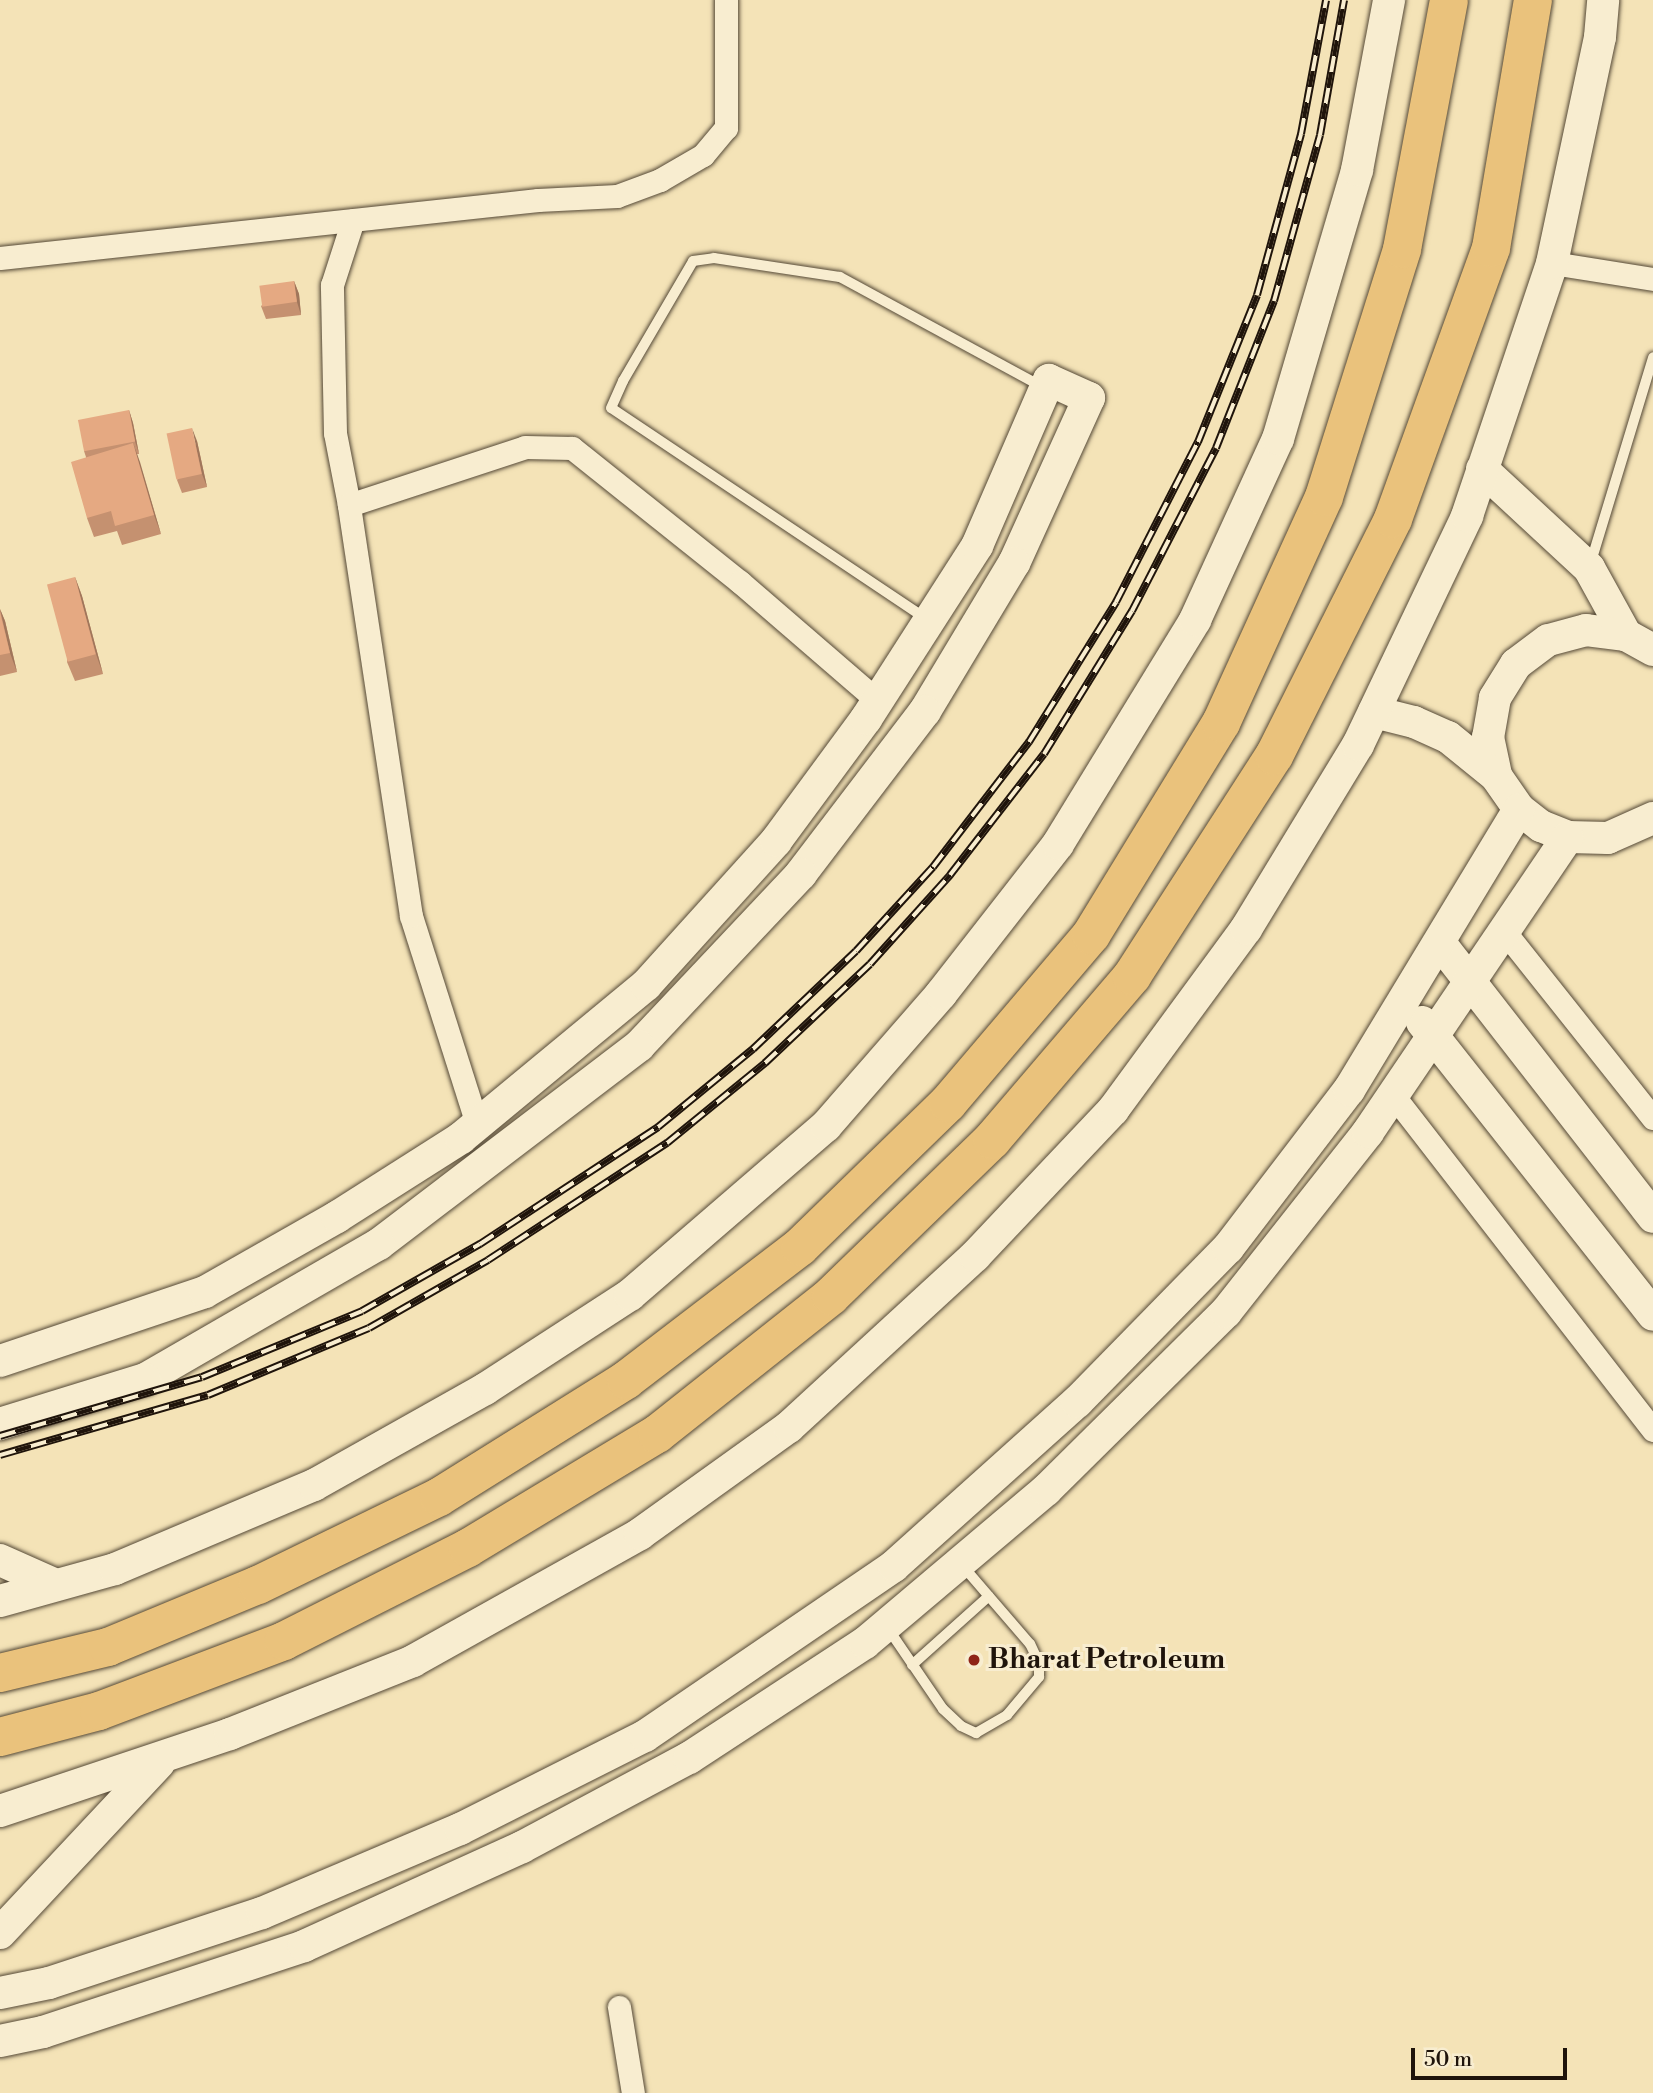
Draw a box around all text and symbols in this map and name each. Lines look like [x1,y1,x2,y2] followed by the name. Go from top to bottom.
[988,1643,1225,1677] place label: Bharat Petroleum
[966,1652,982,1668] marker: Bharat Petroleum
[1415,2034,1571,2078] scale bar
[1424,2047,1472,2073] text: 50 m

